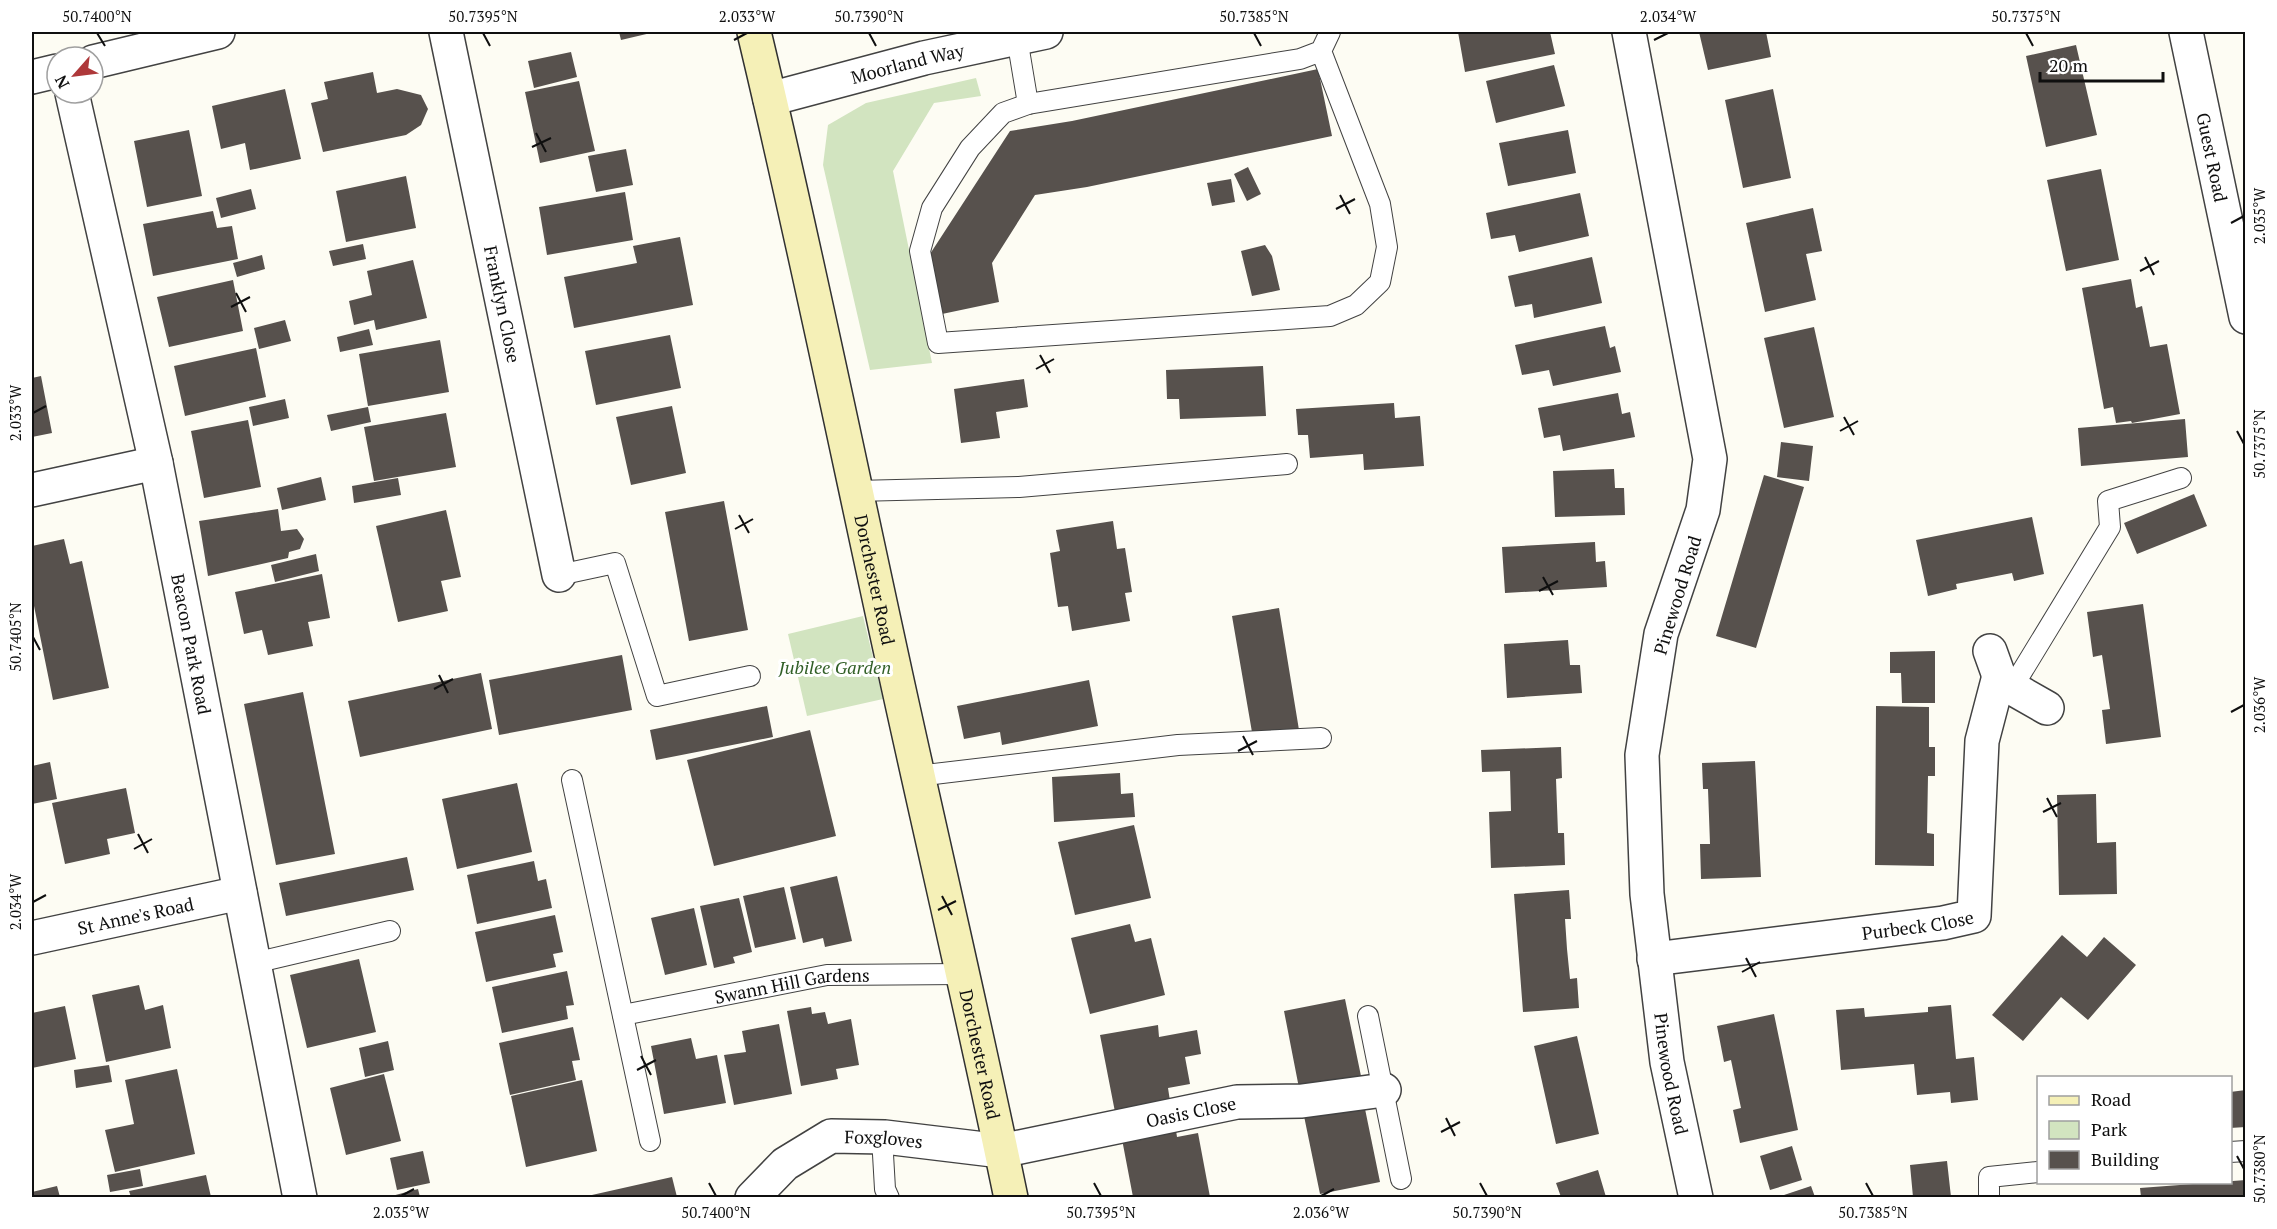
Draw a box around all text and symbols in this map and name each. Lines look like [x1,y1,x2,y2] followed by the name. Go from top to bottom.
[62,6,132,26] text: 50.7400°N
[448,6,518,26] text: 50.7395°N
[719,6,776,26] text: 2.033°W
[834,6,904,26] text: 50.7390°N
[1219,6,1289,26] text: 50.7385°N
[1640,6,1697,26] text: 2.034°W
[1991,6,2061,26] text: 50.7375°N
[848,38,967,89] street label: Moorland Way
[45,45,105,105] north arrow
[2040,45,2163,83] scale bar
[2049,53,2089,77] text: 20 m
[49,72,74,93] text: N
[2191,110,2233,204] street label: Guest Road
[2249,187,2269,244] text: 2.035°W
[479,243,527,365] street label: Franklyn Close
[5,384,25,441] text: 2.033°W
[2249,409,2269,479] text: 50.7375°N
[849,512,901,647] street label: Dorchester Road
[1648,533,1706,657] street label: Pinewood Road
[166,572,217,717] street label: Beacon Park Road
[5,602,25,672] text: 50.7405°N
[778,655,891,679] park label: Jubilee Garden
[2249,676,2269,733] text: 2.036°W
[5,873,25,930] text: 2.034°W
[75,891,196,940] street label: St Anne's Road
[1861,904,1976,945] street label: Purbeck Close
[712,963,870,1009] street label: Swann Hill Gardens
[954,987,1006,1122] street label: Dorchester Road
[1649,1012,1694,1137] street label: Pinewood Road
[2037,1076,2232,1184] legend
[2091,1087,2131,1111] text: Road
[1144,1091,1238,1133] street label: Oasis Close
[2091,1117,2128,1141] text: Park
[844,1124,924,1153] street label: Foxgloves
[2249,1134,2269,1204] text: 50.7380°N
[2091,1147,2159,1171] text: Building
[373,1202,430,1222] text: 2.035°W
[681,1202,751,1222] text: 50.7400°N
[1066,1202,1136,1222] text: 50.7395°N
[1293,1202,1350,1222] text: 2.036°W
[1452,1202,1522,1222] text: 50.7390°N
[1838,1202,1908,1222] text: 50.7385°N

